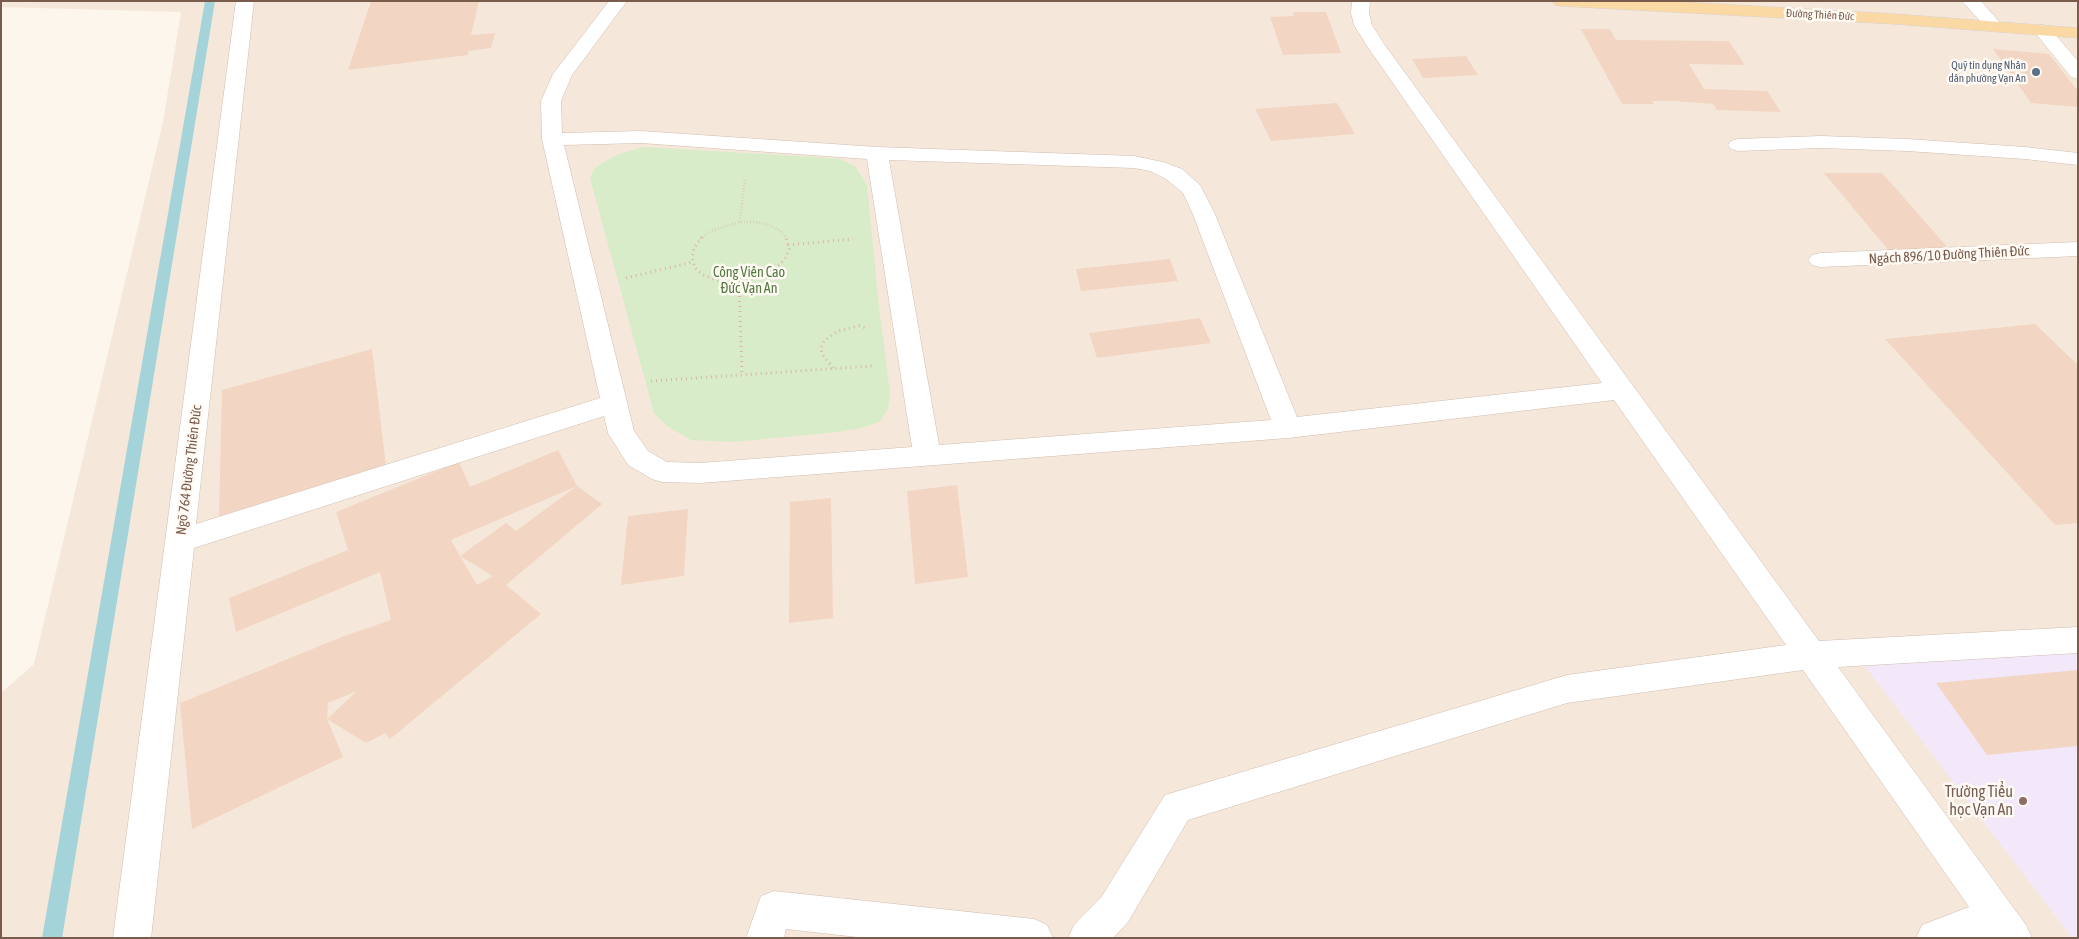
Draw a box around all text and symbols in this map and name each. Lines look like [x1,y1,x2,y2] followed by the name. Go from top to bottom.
[1786,7,1854,23] street label: Đường Thiên Đức
[1948,59,2026,85] place label: Quỹ tín dụng Nhân dân phường Vạn An
[2030,66,2042,78] marker: Quỹ tín dụng Nhân dân phường Vạn An
[1868,242,2030,268] street label: Ngách 896/10 Đường Thiên Đức
[713,265,785,298] park label: Công Viên Cao Đức Vạn An
[173,404,205,536] street label: Ngõ 764 Đường Thiên Đức
[1945,782,2013,820] place label: Trường Tiểu học Vạn An
[2017,795,2029,807] marker: Trường Tiểu học Vạn An

